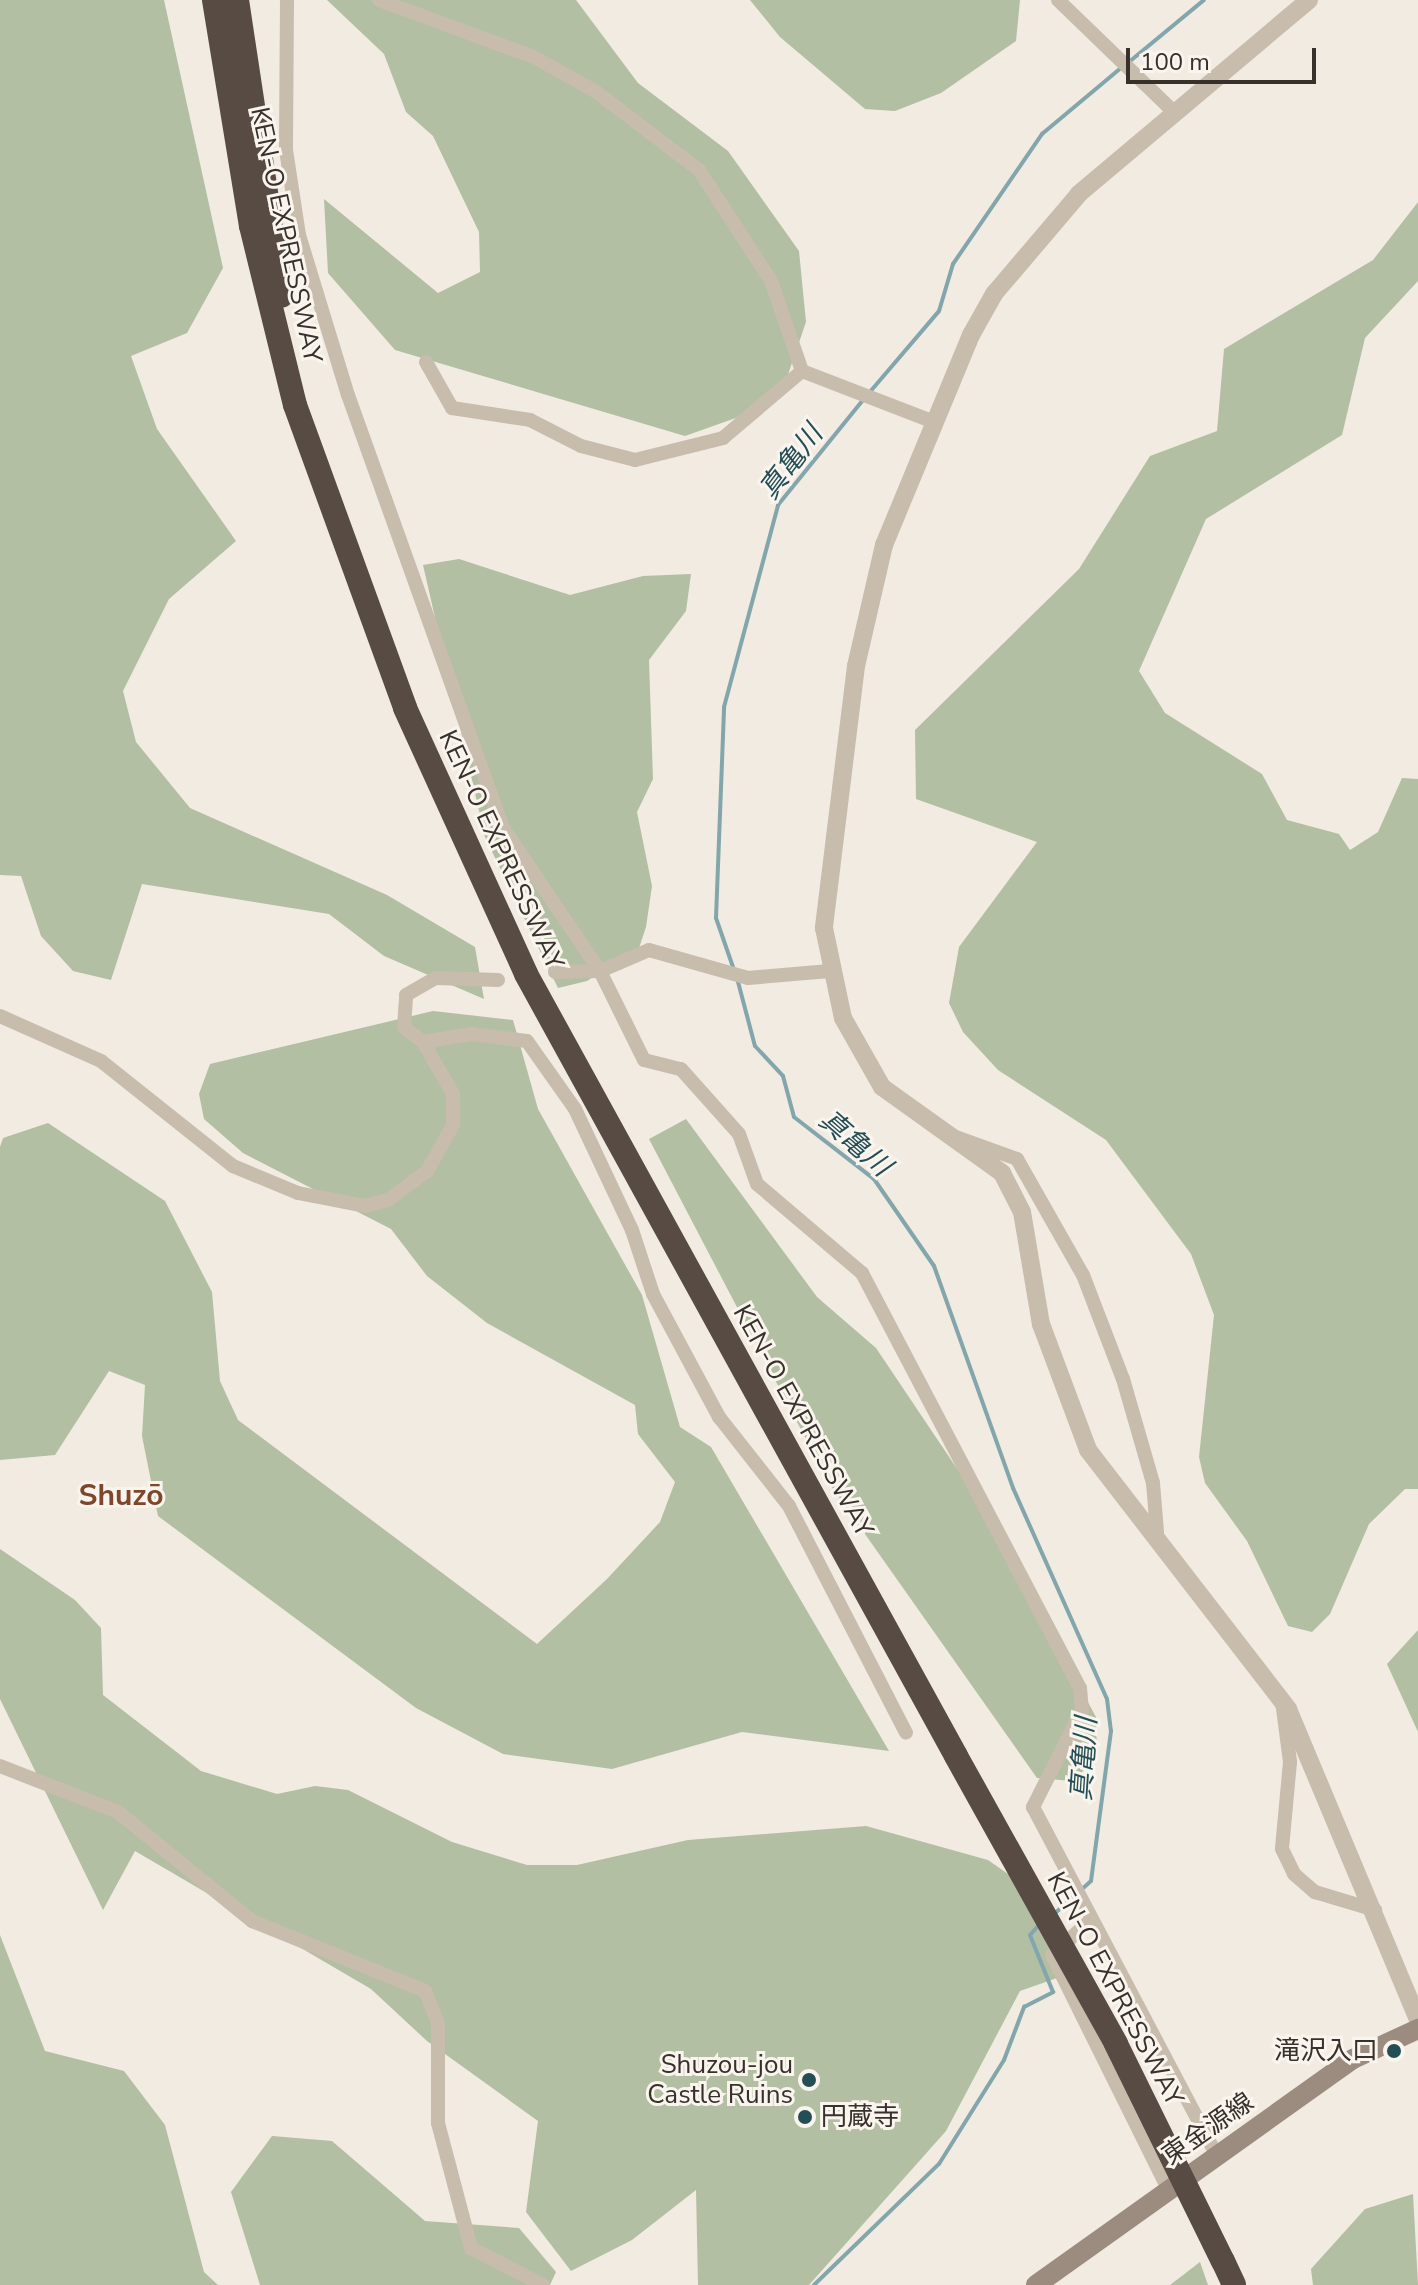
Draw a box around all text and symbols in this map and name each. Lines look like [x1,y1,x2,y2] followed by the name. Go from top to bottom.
[1130,32,1320,82] scale bar
[1140,46,1210,78] text: 100 m
[244,104,328,366] street label: KEN-O EXPRESSWAY
[752,418,830,506] water label: 真亀川
[432,725,570,975] street label: KEN-O EXPRESSWAY
[812,1103,898,1183] water label: 真亀川
[726,1299,880,1543] street label: KEN-O EXPRESSWAY
[78,1478,164,1514] district label: Shuzō
[1064,1716,1104,1802] water label: 真亀川
[1040,1867,1190,2111] street label: KEN-O EXPRESSWAY
[1274,2035,1378,2067] place label: 滝沢入口
[1385,2042,1403,2060] marker: 滝沢入口
[647,2049,793,2110] place label: Shuzou-jou Castle Ruins
[800,2071,818,2089] marker: Shuzou-jou Castle Ruins
[1156,2086,1260,2172] street label: 東金源線
[821,2101,899,2133] place label: 円蔵寺
[796,2108,814,2126] marker: 円蔵寺

